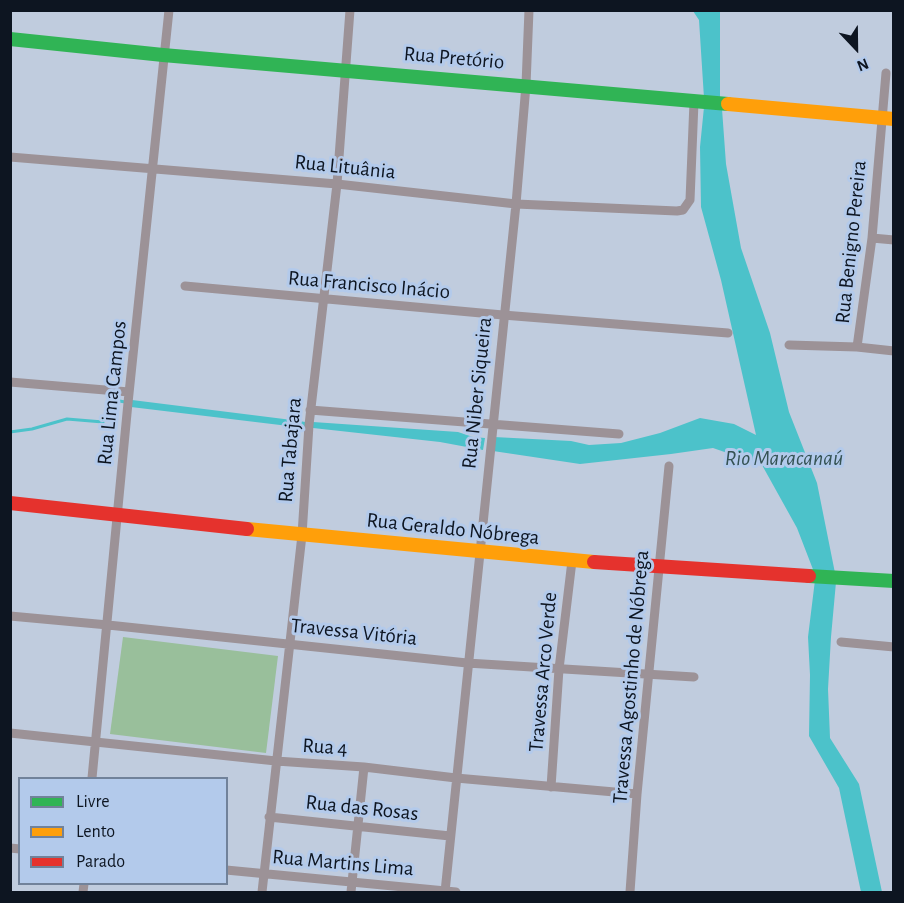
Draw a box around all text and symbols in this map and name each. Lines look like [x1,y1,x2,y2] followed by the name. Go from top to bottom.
[826,18,886,78] north arrow
[403,41,505,75] street label: Rua Pretório
[855,55,871,74] text: N
[293,149,397,185] street label: Rua Lituânia
[830,159,872,325] street label: Rua Benigno Pereira
[287,265,451,305] street label: Rua Francisco Inácio
[456,316,498,470] street label: Rua Niber Siqueira
[92,320,132,466] street label: Rua Lima Campos
[273,396,307,504] street label: Rua Tabajara
[725,445,843,471] water label: Rio Maracanaú
[365,507,541,551] street label: Rua Geraldo Nóbrega
[607,549,655,805] street label: Travessa Agostinho de Nóbrega
[523,591,563,753] street label: Travessa Arco Verde
[290,613,418,651] street label: Travessa Vitória
[302,733,348,761] street label: Rua 4
[18,777,228,885] legend
[304,790,420,826] street label: Rua das Rosas
[76,793,110,811] text: Livre
[76,823,115,841] text: Lento
[271,844,415,882] street label: Rua Martins Lima
[76,853,125,871] text: Parado

